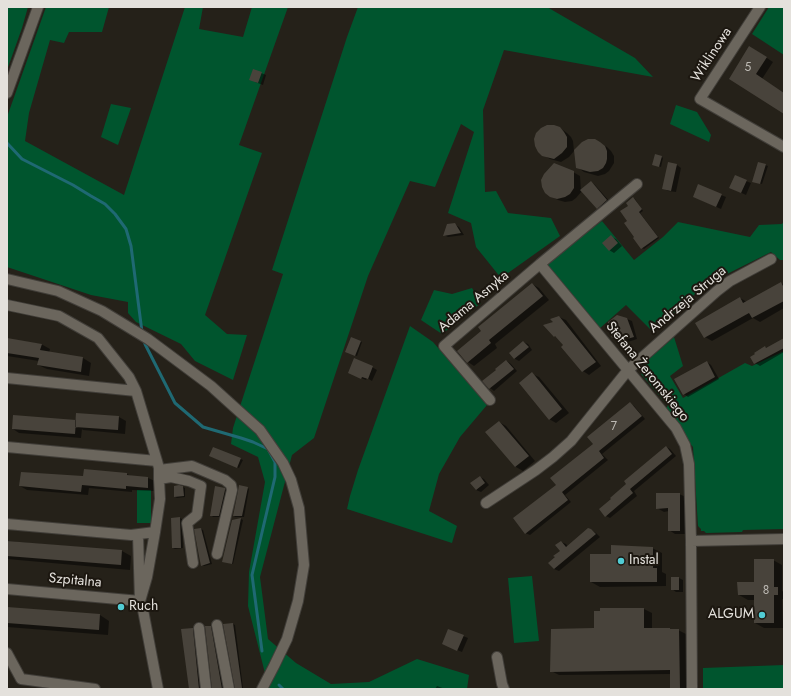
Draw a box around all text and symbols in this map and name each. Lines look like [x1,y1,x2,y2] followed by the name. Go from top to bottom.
[688,25,736,85] street label: Wiklinowa
[745,61,751,75] house number: 5
[646,263,730,337] street label: Andrzeja Struga
[435,268,513,336] street label: Adama Asnyka
[602,319,692,425] street label: Stefana Żeromskiego
[611,420,617,434] house number: 7
[629,553,659,569] place label: Instal
[616,556,626,566] marker: Instal
[48,570,102,592] street label: Szpitalna
[763,584,769,598] house number: 8
[129,599,158,615] place label: Ruch
[116,602,126,612] marker: Ruch
[708,607,754,623] place label: ALGUM
[757,610,767,620] marker: ALGUM

